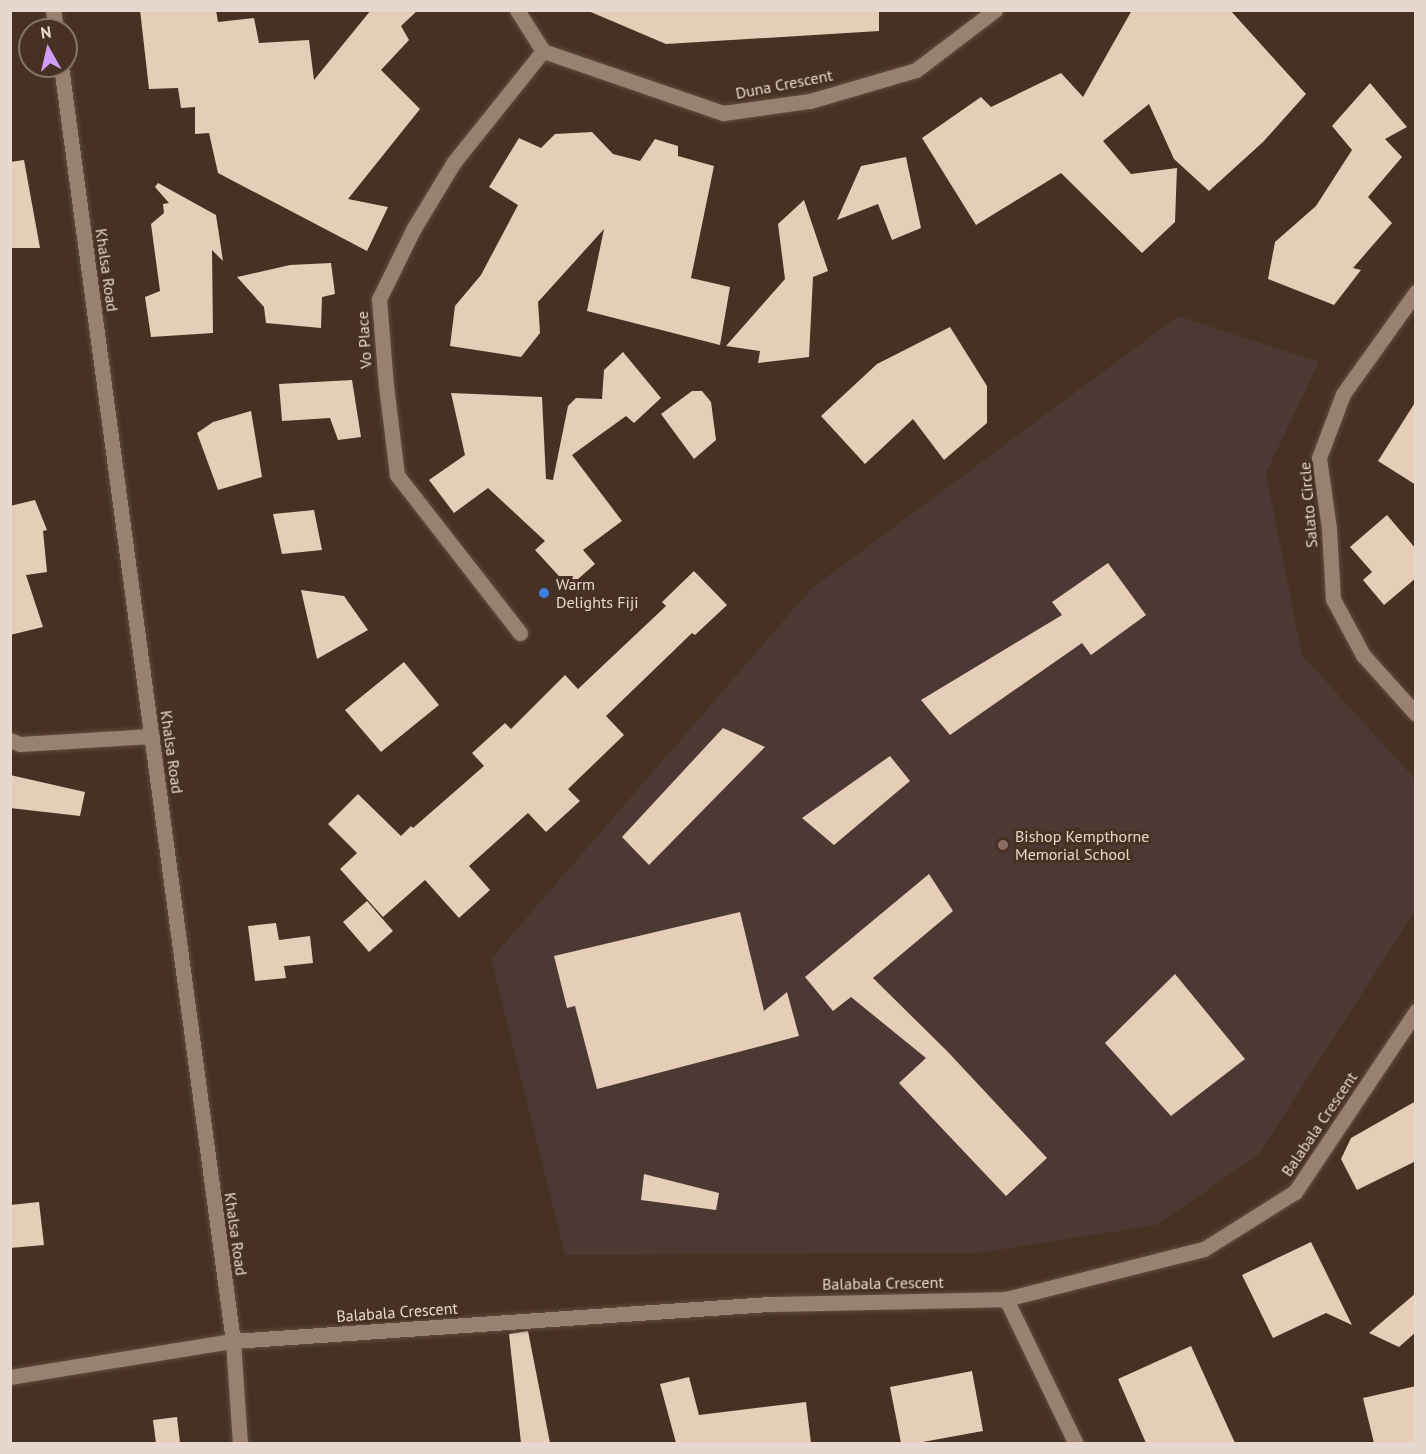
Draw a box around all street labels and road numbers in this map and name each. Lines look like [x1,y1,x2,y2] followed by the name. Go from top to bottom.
[734,65,834,103] street label: Duna Crescent
[92,227,122,313] street label: Khalsa Road
[352,311,376,369] street label: Vo Place
[1295,461,1321,549] street label: Salato Circle
[157,709,187,795] street label: Khalsa Road
[1277,1068,1361,1180] street label: Balabala Crescent
[221,1191,251,1277] street label: Khalsa Road
[822,1272,944,1294] street label: Balabala Crescent
[336,1298,458,1326] street label: Balabala Crescent

